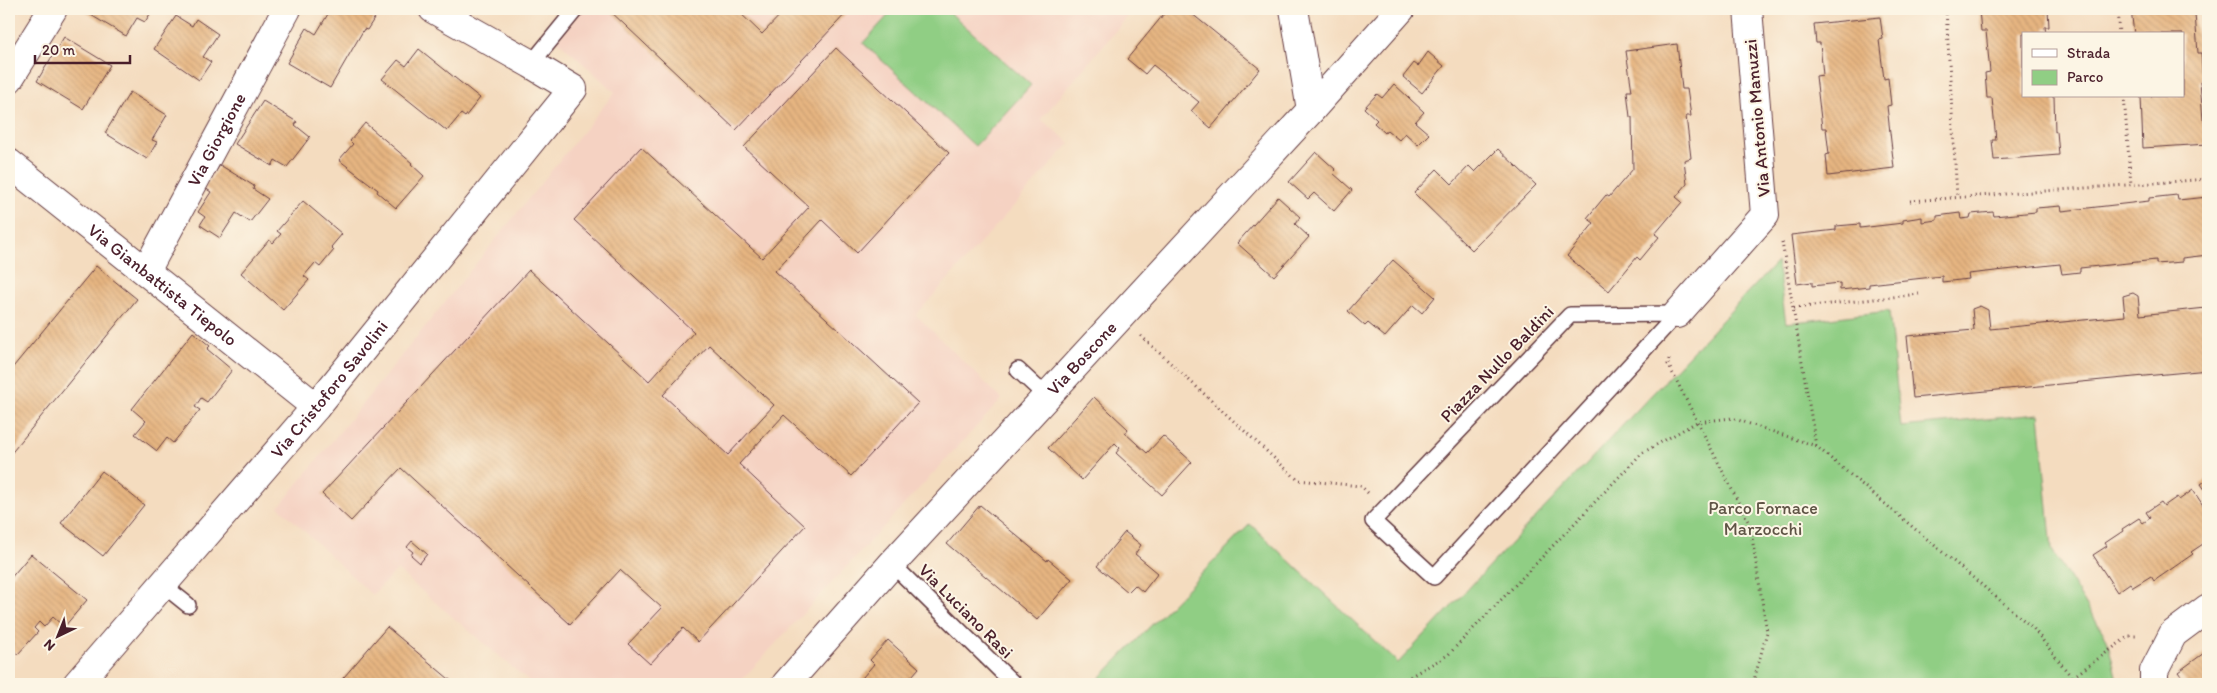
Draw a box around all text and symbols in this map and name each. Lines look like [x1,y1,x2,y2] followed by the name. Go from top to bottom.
[35,32,130,64] scale bar
[2022,32,2184,98] legend
[1739,38,1775,198] street label: Via Antonio Manuzzi
[42,41,76,59] text: 20 m
[2067,44,2111,62] text: Strada
[2067,68,2103,86] text: Parco
[182,89,251,190] street label: Via Giorgione
[83,219,241,351] street label: Via Gianbattista Tiepolo
[1436,301,1558,427] street label: Piazza Nullo Baldini
[266,316,393,463] street label: Via Cristoforo Savolini
[1042,317,1121,400] street label: Via Boscone
[1708,497,1818,540] park label: Parco Fornace Marzocchi
[914,559,1018,663] street label: Via Luciano Rasi
[32,610,82,660] north arrow
[40,636,59,655] text: N

